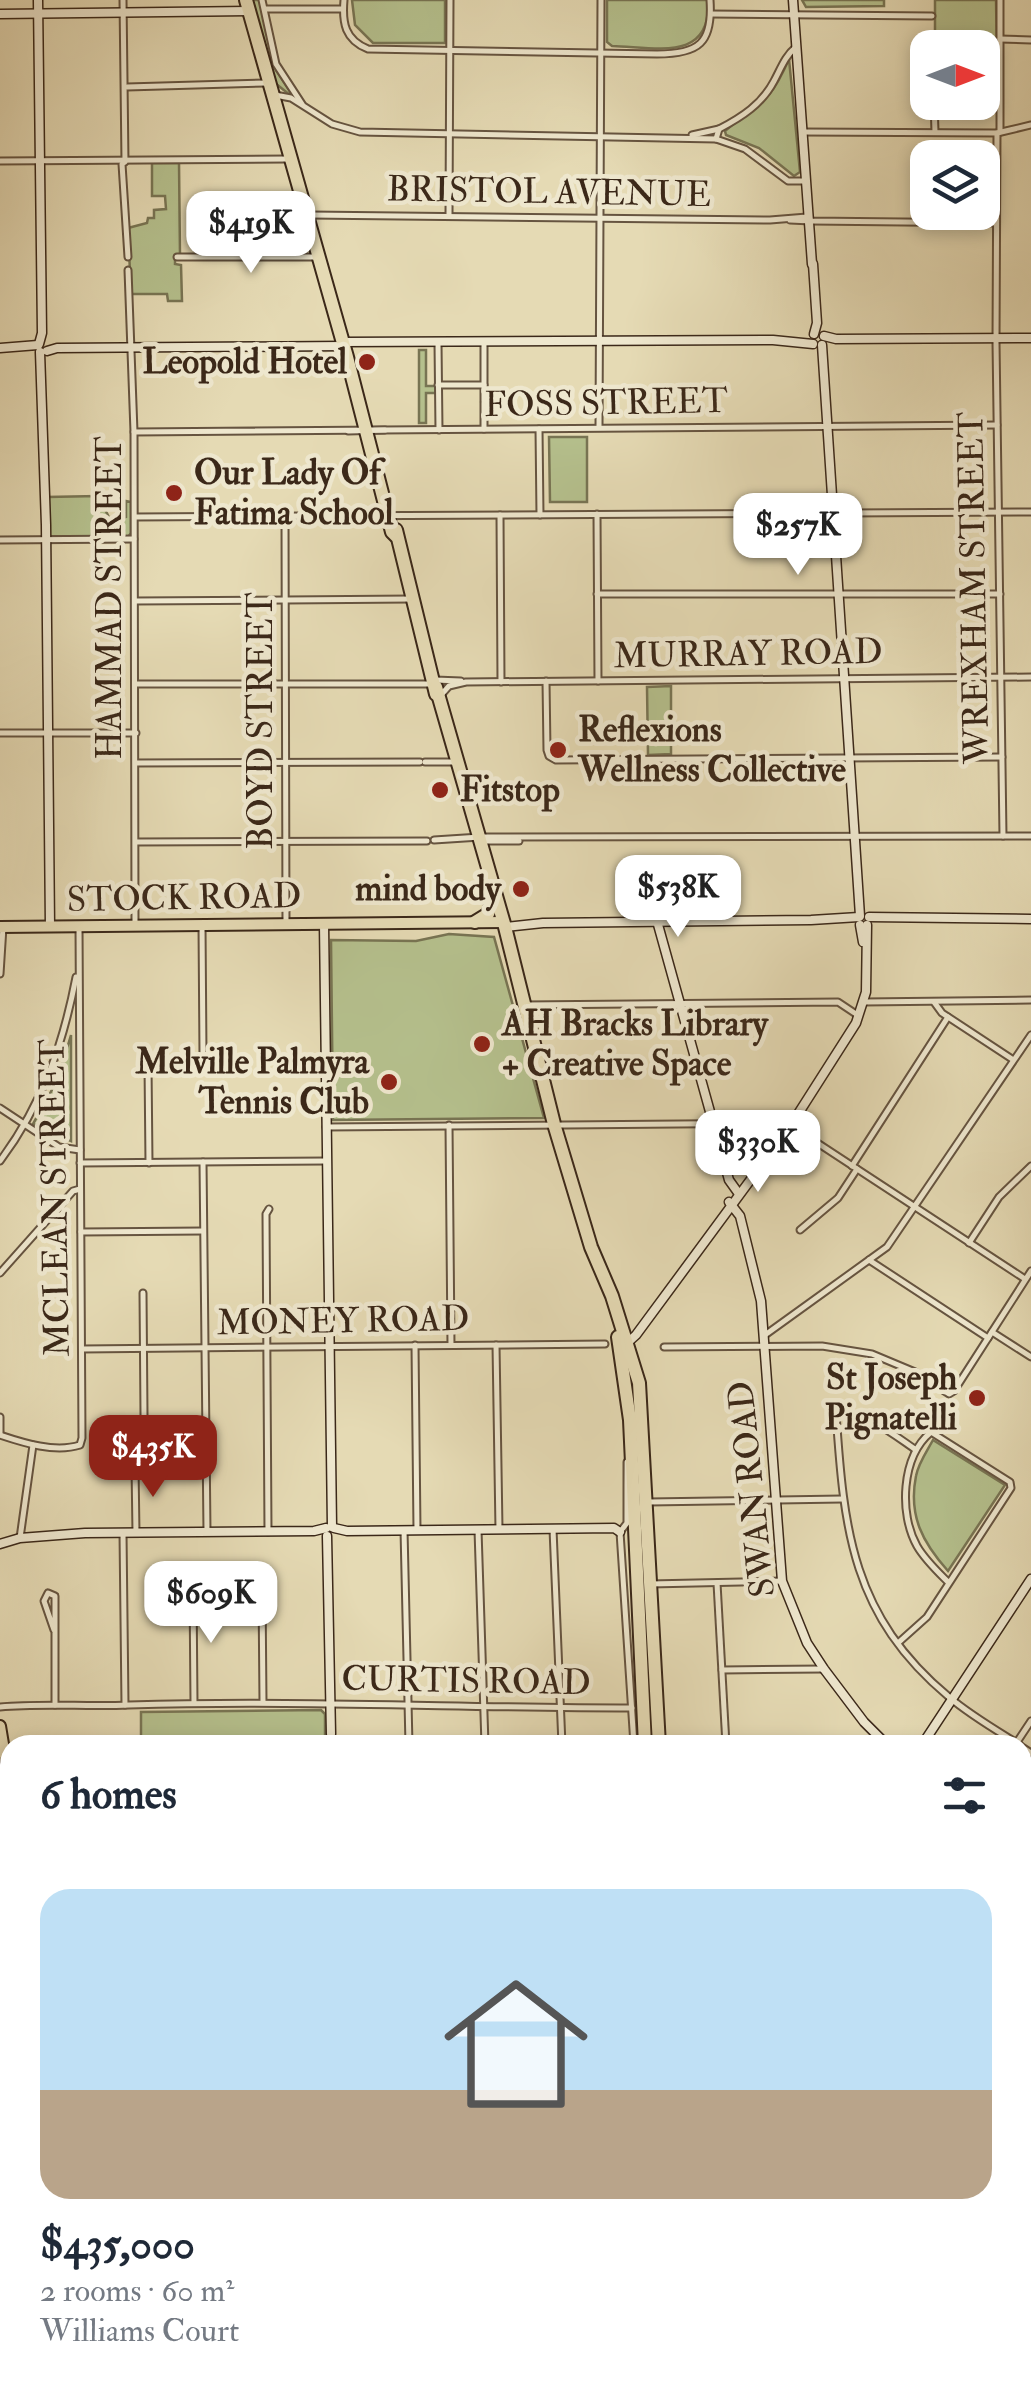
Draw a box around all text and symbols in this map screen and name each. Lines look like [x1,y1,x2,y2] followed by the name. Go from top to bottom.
[910,30,1000,120] north arrow
[910,30,1000,230] map controls
[910,140,1000,230] button: layers
[387,167,711,217] street label: BRISTOL AVENUE
[181,191,321,276] pin: $419K
[208,203,294,243] text: $419K
[142,340,348,384] place label: Leopold Hotel
[356,351,378,373] marker: Leopold Hotel
[484,379,728,427] street label: FOSS STREET
[949,412,999,765] street label: WREXHAM STREET
[88,436,132,760] street label: HAMMAD STREET
[194,451,394,535] place label: Our Lady Of Fatima School
[163,482,185,504] marker: Our Lady Of Fatima School
[728,493,868,578] pin: $257K
[755,505,841,545] text: $257K
[239,592,283,850] street label: BOYD STREET
[613,630,883,678] street label: MURRAY ROAD
[577,708,846,792] place label: Reflexions Wellness Collective
[547,739,569,761] marker: Reflexions Wellness Collective
[460,768,560,812] place label: Fitstop
[429,779,451,801] marker: Fitstop
[608,855,748,940] pin: $538K
[355,867,503,912] place label: mind body
[637,867,719,907] text: $538K
[66,874,302,922] street label: STOCK ROAD
[510,878,532,900] marker: mind body
[500,1002,769,1086] place label: AH Bracks Library + Creative Space
[471,1033,493,1055] marker: AH Bracks Library + Creative Space
[30,1039,80,1357] street label: MCLEAN STREET
[135,1040,371,1124] place label: Melville Palmyra Tennis Club
[378,1071,400,1093] marker: Melville Palmyra Tennis Club
[688,1110,828,1195] pin: $330K
[717,1122,799,1162] text: $330K
[216,1297,470,1345] street label: MONEY ROAD
[824,1356,958,1440] place label: St Joseph Pignatelli
[719,1379,785,1599] street label: SWAN ROAD
[966,1387,988,1409] marker: St Joseph Pignatelli
[83,1415,223,1500] pin: $435K
[111,1427,195,1467] text: $435K
[141,1561,281,1646] pin: $609K
[166,1573,256,1613] text: $609K
[341,1657,591,1705] street label: CURTIS ROAD
[937,1768,992,1823] icon: filters
[40,1769,177,1821] text: 6 homes
[426,1954,606,2134] icon: home
[40,2219,195,2271] text: $435,000
[40,2271,234,2311] text: 2 rooms · 60 m²
[40,2311,239,2351] text: Williams Court

